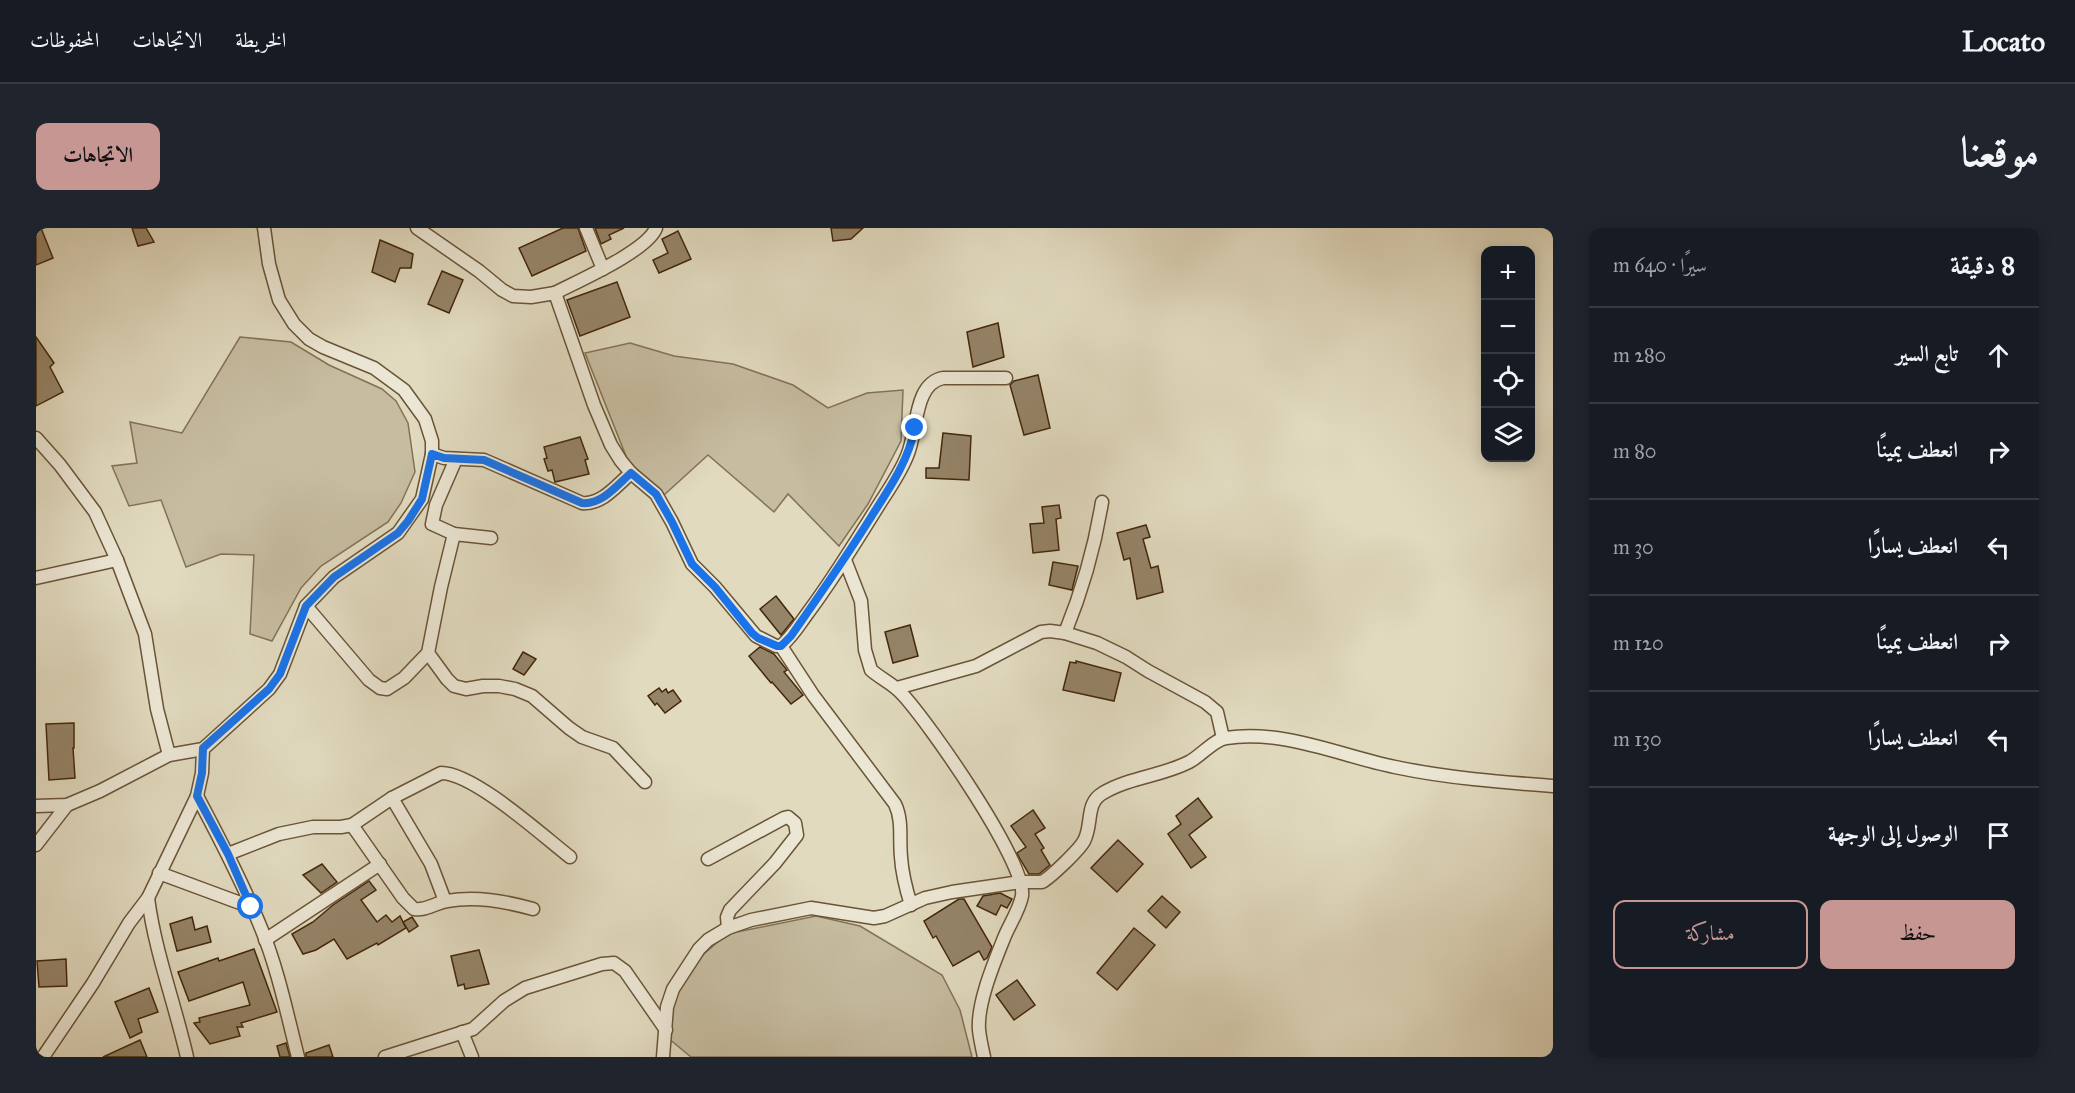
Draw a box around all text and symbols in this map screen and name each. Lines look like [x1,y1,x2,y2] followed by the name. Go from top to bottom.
[1962,24,2045,59] text: Locato
[30,27,99,53] text: المحفوظات
[132,27,202,53] text: الاتجاهات
[235,27,286,53] text: الخريطة
[36,123,160,190] button: الاتجاهات
[1961,126,2039,178] text: موقعنا
[1481,246,1535,462] map controls
[1481,246,1535,300] button: +
[1950,249,2015,281] text: 8 دقيقة
[1613,253,1707,277] text: سيرًا · 640 m
[1481,300,1535,354] button: −
[1982,339,2015,372] icon: ahead
[1896,340,1958,367] text: تابع السير
[1613,343,1666,367] text: 280 m
[1481,354,1535,408] button: locate
[1481,408,1535,462] button: layers
[901,414,927,440] route end
[1982,435,2015,468] icon: right
[1877,436,1958,463] text: انعطف يمينًا
[1613,439,1656,463] text: 80 m
[1982,531,2015,564] icon: left
[1868,532,1958,559] text: انعطف يسارًا
[1613,535,1654,559] text: 30 m
[1982,627,2015,660] icon: right
[1877,628,1958,655] text: انعطف يمينًا
[1613,631,1664,655] text: 120 m
[1982,723,2015,756] icon: left
[1868,724,1958,751] text: انعطف يسارًا
[1613,727,1662,751] text: 130 m
[1982,819,2015,852] icon: arrive
[1828,820,1958,847] text: الوصول إلى الوجهة
[237,893,263,919] route start
[1613,900,1808,969] button: مشاركة
[1820,900,2015,969] button: حفظ

